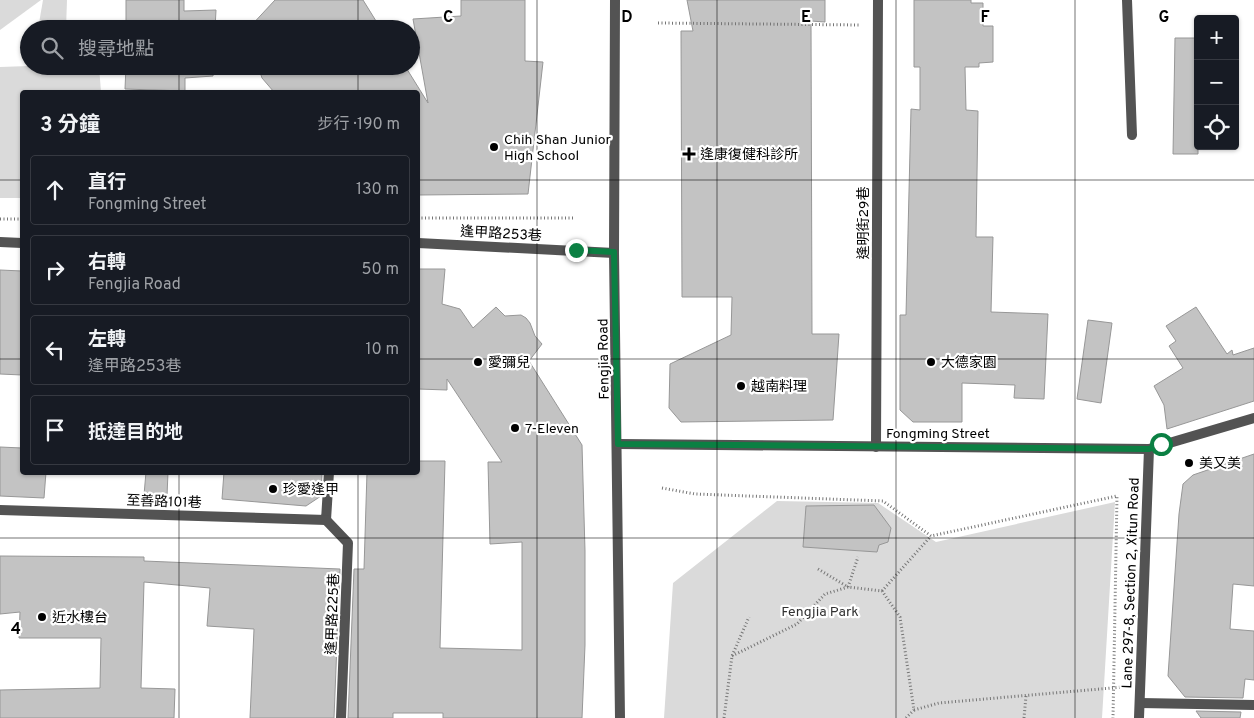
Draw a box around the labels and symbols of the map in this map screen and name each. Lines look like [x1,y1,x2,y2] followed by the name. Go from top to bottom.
[443,8,453,28] text: C
[621,8,633,28] text: D
[801,8,811,28] text: E
[980,8,990,28] text: F
[1159,8,1169,28] text: G
[504,132,612,165] place label: Chih Shan Junior High School
[488,141,500,153] marker: Chih Shan Junior High School
[700,146,798,164] place label: 逢康復健科診所
[682,147,696,161] marker: 逢康復健科診所
[856,187,873,259] street label: 逢明街29巷
[460,224,542,245] street label: 逢甲路253巷
[565,239,588,262] route end
[595,318,614,400] street label: Fengjia Road
[941,354,997,372] place label: 大德家園
[488,355,530,372] place label: 愛彌兒
[472,356,484,368] marker: 愛彌兒
[925,356,937,368] marker: 大德家園
[751,378,807,396] place label: 越南料理
[735,380,747,392] marker: 越南料理
[525,421,579,438] place label: 7-Eleven
[509,422,521,434] marker: 7-Eleven
[886,426,990,443] street label: Fongming Street
[1150,433,1173,456] route start
[1199,456,1241,473] place label: 美又美
[1183,457,1195,469] marker: 美又美
[1119,477,1144,689] street label: Lane 297-8, Section 2, Xitun Road
[283,482,339,499] place label: 珍愛逢甲
[267,483,279,495] marker: 珍愛逢甲
[126,493,202,512] street label: 至善路101巷
[324,573,343,655] street label: 逢甲路225巷
[781,604,859,621] park label: Fengjia Park
[52,610,108,627] place label: 近水樓台
[36,611,48,623] marker: 近水樓台
[11,620,21,640] text: 4

